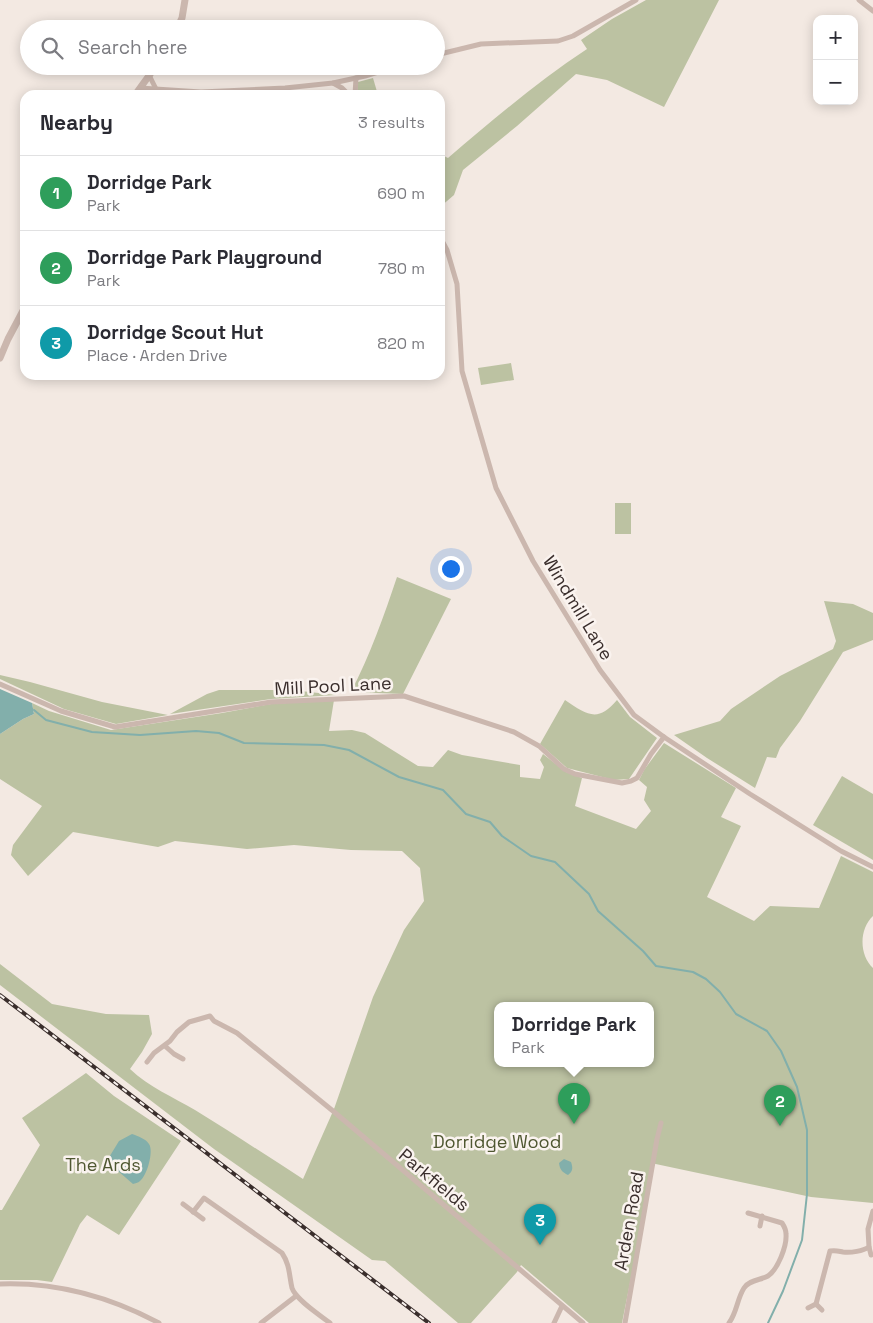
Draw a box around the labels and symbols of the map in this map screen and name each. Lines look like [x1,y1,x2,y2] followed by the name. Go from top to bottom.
[538,551,619,664] street label: Windmill Lane
[438,556,464,582] your location
[274,671,392,700] street label: Mill Pool Lane
[558,1083,590,1124] pin: 1
[764,1085,796,1126] pin: 2
[433,1130,561,1153] park label: Dorridge Wood
[394,1143,474,1216] street label: Parkfields
[65,1153,141,1176] park label: The Ards
[609,1170,649,1272] street label: Arden Road
[524,1204,556,1245] pin: 3

